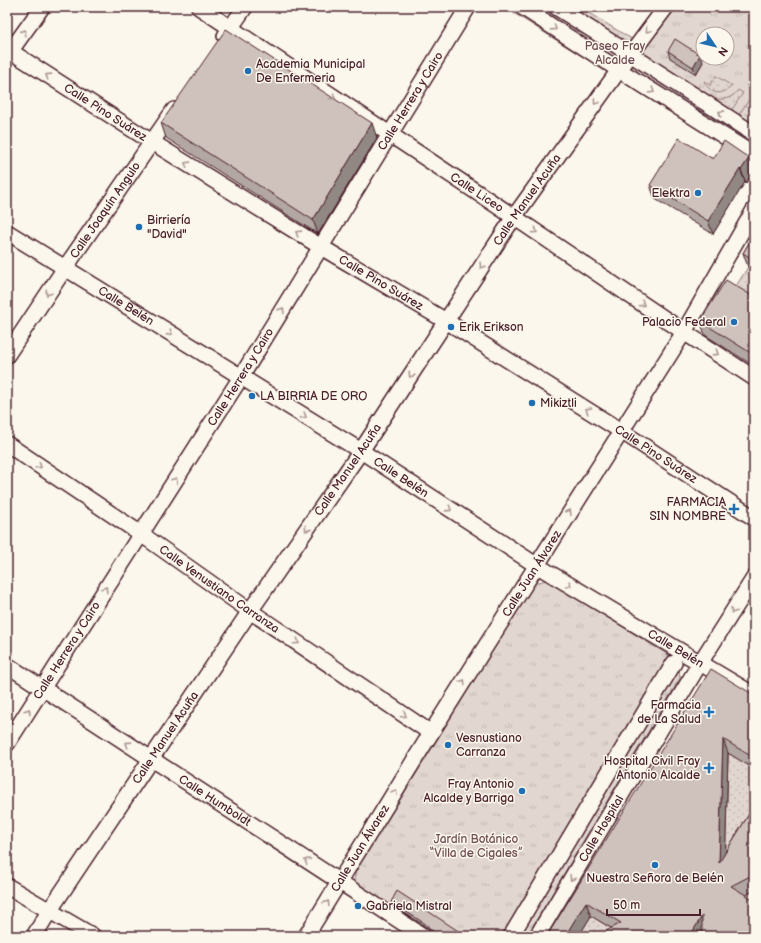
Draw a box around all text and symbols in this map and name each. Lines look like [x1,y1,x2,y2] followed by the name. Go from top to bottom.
[550,23,557,31] one-way arrow
[646,26,653,33] one-way arrow
[695,26,735,66] north arrow
[19,29,26,36] one-way arrow
[585,39,646,68] park label: Paseo Fray Alcalde
[715,44,730,59] text: N
[374,49,446,153] street label: Calle Herrera y Cairo
[256,57,365,86] place label: Academia Municipal De Enfermeria
[243,66,253,76] marker: Academia Municipal De Enfermeria
[45,73,52,81] one-way arrow
[61,80,150,144] street label: Calle Pino Suárez
[647,86,654,93] one-way arrow
[329,92,336,100] one-way arrow
[594,97,601,104] one-way arrow
[718,110,725,118] one-way arrow
[490,151,564,249] street label: Calle Manuel Acuña
[67,159,144,261] street label: Calle Joaquín Angulo
[184,162,191,169] one-way arrow
[447,169,507,216] street label: Calle Liceo
[652,186,690,201] place label: Elektra
[693,188,703,198] marker: Elektra
[147,213,191,242] place label: Birriería "David"
[134,222,144,232] marker: Birriería "David"
[530,226,537,233] one-way arrow
[295,230,302,237] one-way arrow
[336,252,426,314] street label: Calle Pino Suárez
[479,262,487,269] one-way arrow
[95,283,157,329] street label: Calle Belén
[46,289,53,296] one-way arrow
[638,299,645,306] one-way arrow
[277,308,284,315] one-way arrow
[642,315,726,330] place label: Palacio Federal
[729,317,739,327] marker: Palacio Federal
[459,320,524,335] place label: Erik Erikson
[446,322,456,332] marker: Erik Erikson
[204,325,277,429] street label: Calle Herrera y Cairo
[166,328,173,335] one-way arrow
[712,348,719,356] one-way arrow
[408,371,416,378] one-way arrow
[260,389,368,404] place label: LA BIRRIA DE ORO
[247,391,257,401] marker: LA BIRRIA DE ORO
[540,396,577,411] place label: Mikiztli
[527,398,537,408] marker: Mikiztli
[585,408,592,415] one-way arrow
[300,411,307,418] one-way arrow
[311,421,384,519] street label: Calle Manuel Acuña
[612,421,700,487] street label: Calle Pino Suárez
[371,454,432,501] street label: Calle Belén
[35,461,42,468] one-way arrow
[171,477,178,484] one-way arrow
[650,495,727,524] place label: FARMACIA SIN NOMBRE
[445,504,452,511] one-way arrow
[729,504,739,514] marker: FARMACIA SIN NOMBRE
[565,509,572,516] one-way arrow
[304,525,312,532] one-way arrow
[499,527,565,620] street label: Calle Juan Álvarez
[156,542,282,636] street label: Calle Venustiano Carranza
[565,581,572,588] one-way arrow
[101,587,108,594] one-way arrow
[30,599,104,702] street label: Calle Herrera y Cairo
[731,607,738,614] one-way arrow
[645,626,707,671] street label: Calle Belén
[293,637,300,645] one-way arrow
[458,679,466,686] one-way arrow
[129,688,202,787] street label: Calle Manuel Acuña
[637,698,701,727] place label: Farmacia de La Salud
[704,707,714,717] marker: Farmacia de La Salud
[23,708,31,715] one-way arrow
[400,710,407,717] one-way arrow
[456,731,522,760] place label: Vesnustiano Carranza
[443,740,453,750] marker: Vesnustiano Carranza
[125,741,132,748] one-way arrow
[604,754,701,783] place label: Hospital Civil Fray Antonio Alcalde
[703,762,715,774] marker: Hospital Civil Fray Antonio Alcalde
[176,771,254,830] street label: Calle Humboldt
[423,777,514,806] place label: Fray Antonio Alcalde y Barriga
[517,786,527,796] marker: Fray Antonio Alcalde y Barriga
[390,789,398,796] one-way arrow
[575,793,627,865] street label: Calle Hospital
[327,802,393,895] street label: Calle Juan Álvarez
[429,832,523,861] park label: Jardín Botánico “Villa de Cigales”
[304,858,311,866] one-way arrow
[650,860,660,870] marker: Nuestra Señora de Belén
[586,871,724,886] place label: Nuestra Señora de Belén
[569,874,576,881] one-way arrow
[607,891,700,917] scale bar
[613,898,640,913] text: 50 m
[366,899,452,914] place label: Gabriela Mistral
[322,900,329,907] one-way arrow
[353,901,363,911] marker: Gabriela Mistral

